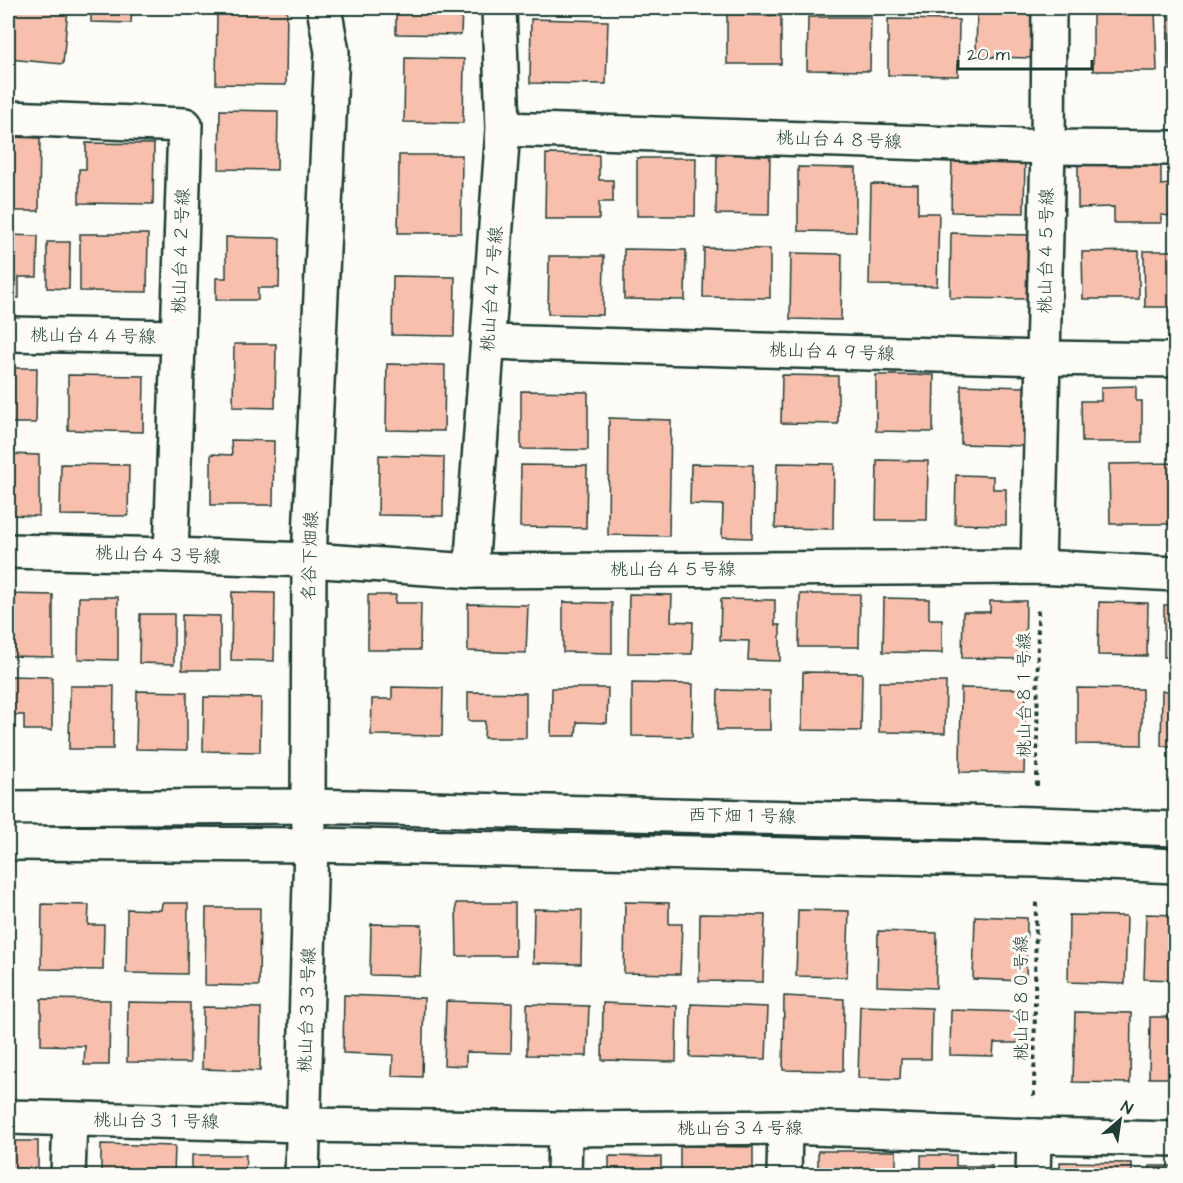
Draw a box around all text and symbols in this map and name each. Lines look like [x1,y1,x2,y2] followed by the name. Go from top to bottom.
[958,33,1092,71] scale bar
[967,42,1010,67] text: 20 m
[776,125,902,155] street label: 桃山台４８号線
[166,188,196,314] street label: 桃山台４２号線
[1032,188,1060,314] street label: 桃山台４５号線
[475,225,509,353] street label: 桃山台４７号線
[30,322,156,350] street label: 桃山台４４号線
[769,337,895,367] street label: 桃山台４９号線
[296,511,324,601] street label: 名谷下畑線
[95,540,221,570] street label: 桃山台４３号線
[610,557,736,582] street label: 桃山台４５号線
[1012,632,1037,758] street label: 桃山台８１号線
[688,803,796,829] street label: 西下畑１号線
[1009,935,1034,1061] street label: 桃山台８０号線
[292,947,322,1073] street label: 桃山台３３号線
[1090,1090,1150,1150] north arrow
[1117,1096,1137,1120] text: N
[93,1107,219,1135] street label: 桃山台３１号線
[677,1116,803,1141] street label: 桃山台３４号線

